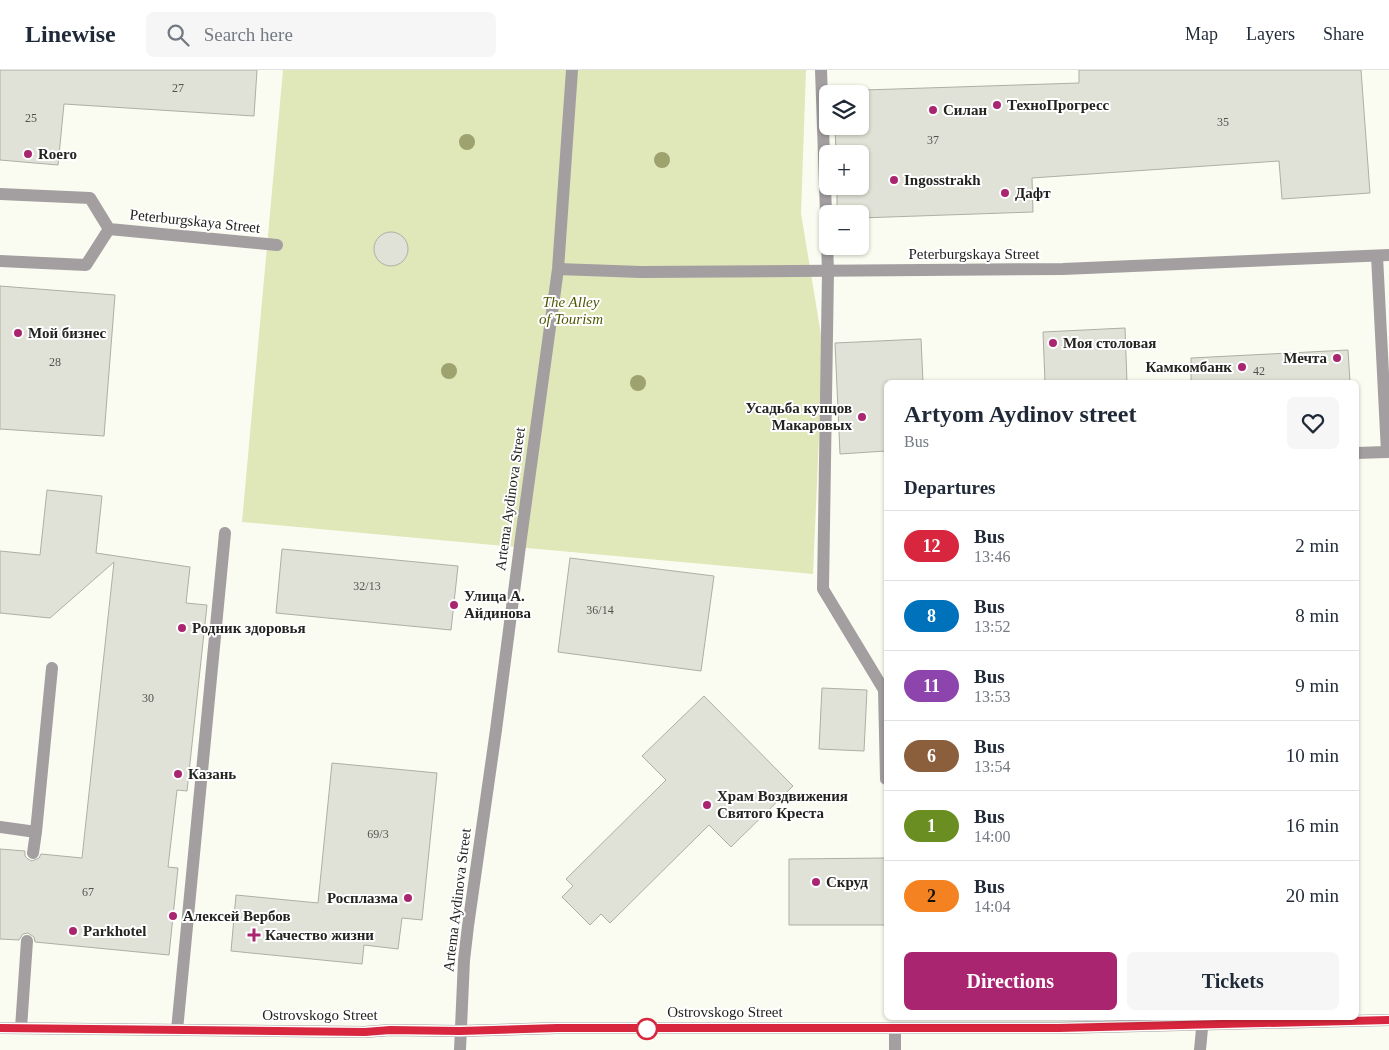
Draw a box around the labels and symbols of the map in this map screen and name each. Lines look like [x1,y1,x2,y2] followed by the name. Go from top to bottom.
[172,81,184,95] house number: 27
[1007,97,1110,113] place label: ТехноПрогресс
[991,99,1003,111] marker: ТехноПрогресс
[943,102,987,118] place label: Силан
[927,104,939,116] marker: Силан
[25,111,37,125] house number: 25
[1217,115,1229,129] house number: 35
[927,133,939,147] house number: 37
[38,146,77,162] place label: Roero
[22,148,34,160] marker: Roero
[904,172,981,188] place label: Ingosstrakh
[888,174,900,186] marker: Ingosstrakh
[1015,185,1051,201] place label: Дафт
[999,187,1011,199] marker: Дафт
[129,206,262,236] street label: Peterburgskaya Street
[909,246,1040,262] street label: Peterburgskaya Street
[539,294,603,327] park label: The Alley of Tourism
[28,325,107,341] place label: Мой бизнес
[12,327,24,339] marker: Мой бизнес
[1063,335,1156,351] place label: Моя столовая
[1047,337,1059,349] marker: Моя столовая
[1283,350,1327,366] place label: Мечта
[1331,352,1343,364] marker: Мечта
[49,355,61,369] house number: 28
[1145,359,1232,375] place label: Камкомбанк
[1236,361,1248,373] marker: Камкомбанк
[1253,364,1265,378] house number: 42
[746,400,852,433] place label: Усадьба купцов Макаровых
[856,411,868,423] marker: Усадьба купцов Макаровых
[492,426,528,572] street label: Artema Aydinova Street
[353,579,381,593] house number: 32/13
[464,588,532,621] place label: Улица А. Айдинова
[448,599,460,611] marker: Улица А. Айдинова
[586,603,614,617] house number: 36/14
[192,620,306,636] place label: Родник здоровья
[176,622,188,634] marker: Родник здоровья
[142,691,154,705] house number: 30
[188,766,236,782] place label: Казань
[172,768,184,780] marker: Казань
[717,788,848,821] place label: Храм Воздвижения Святого Креста
[701,799,713,811] marker: Храм Воздвижения Святого Креста
[367,827,389,841] house number: 69/3
[440,827,474,973] street label: Artema Aydinova Street
[826,874,868,890] place label: Скруд
[810,876,822,888] marker: Скруд
[82,885,94,899] house number: 67
[327,890,398,906] place label: Росплазма
[402,892,414,904] marker: Росплазма
[183,908,291,924] place label: Алексей Вербов
[167,910,179,922] marker: Алексей Вербов
[83,923,146,939] place label: Parkhotel
[67,925,79,937] marker: Parkhotel
[265,927,374,943] place label: Качество жизни
[247,928,261,942] marker: Качество жизни
[667,1004,784,1020] street label: Ostrovskogo Street
[262,1007,379,1023] street label: Ostrovskogo Street
[636,1018,658,1040] unlabelled marker

